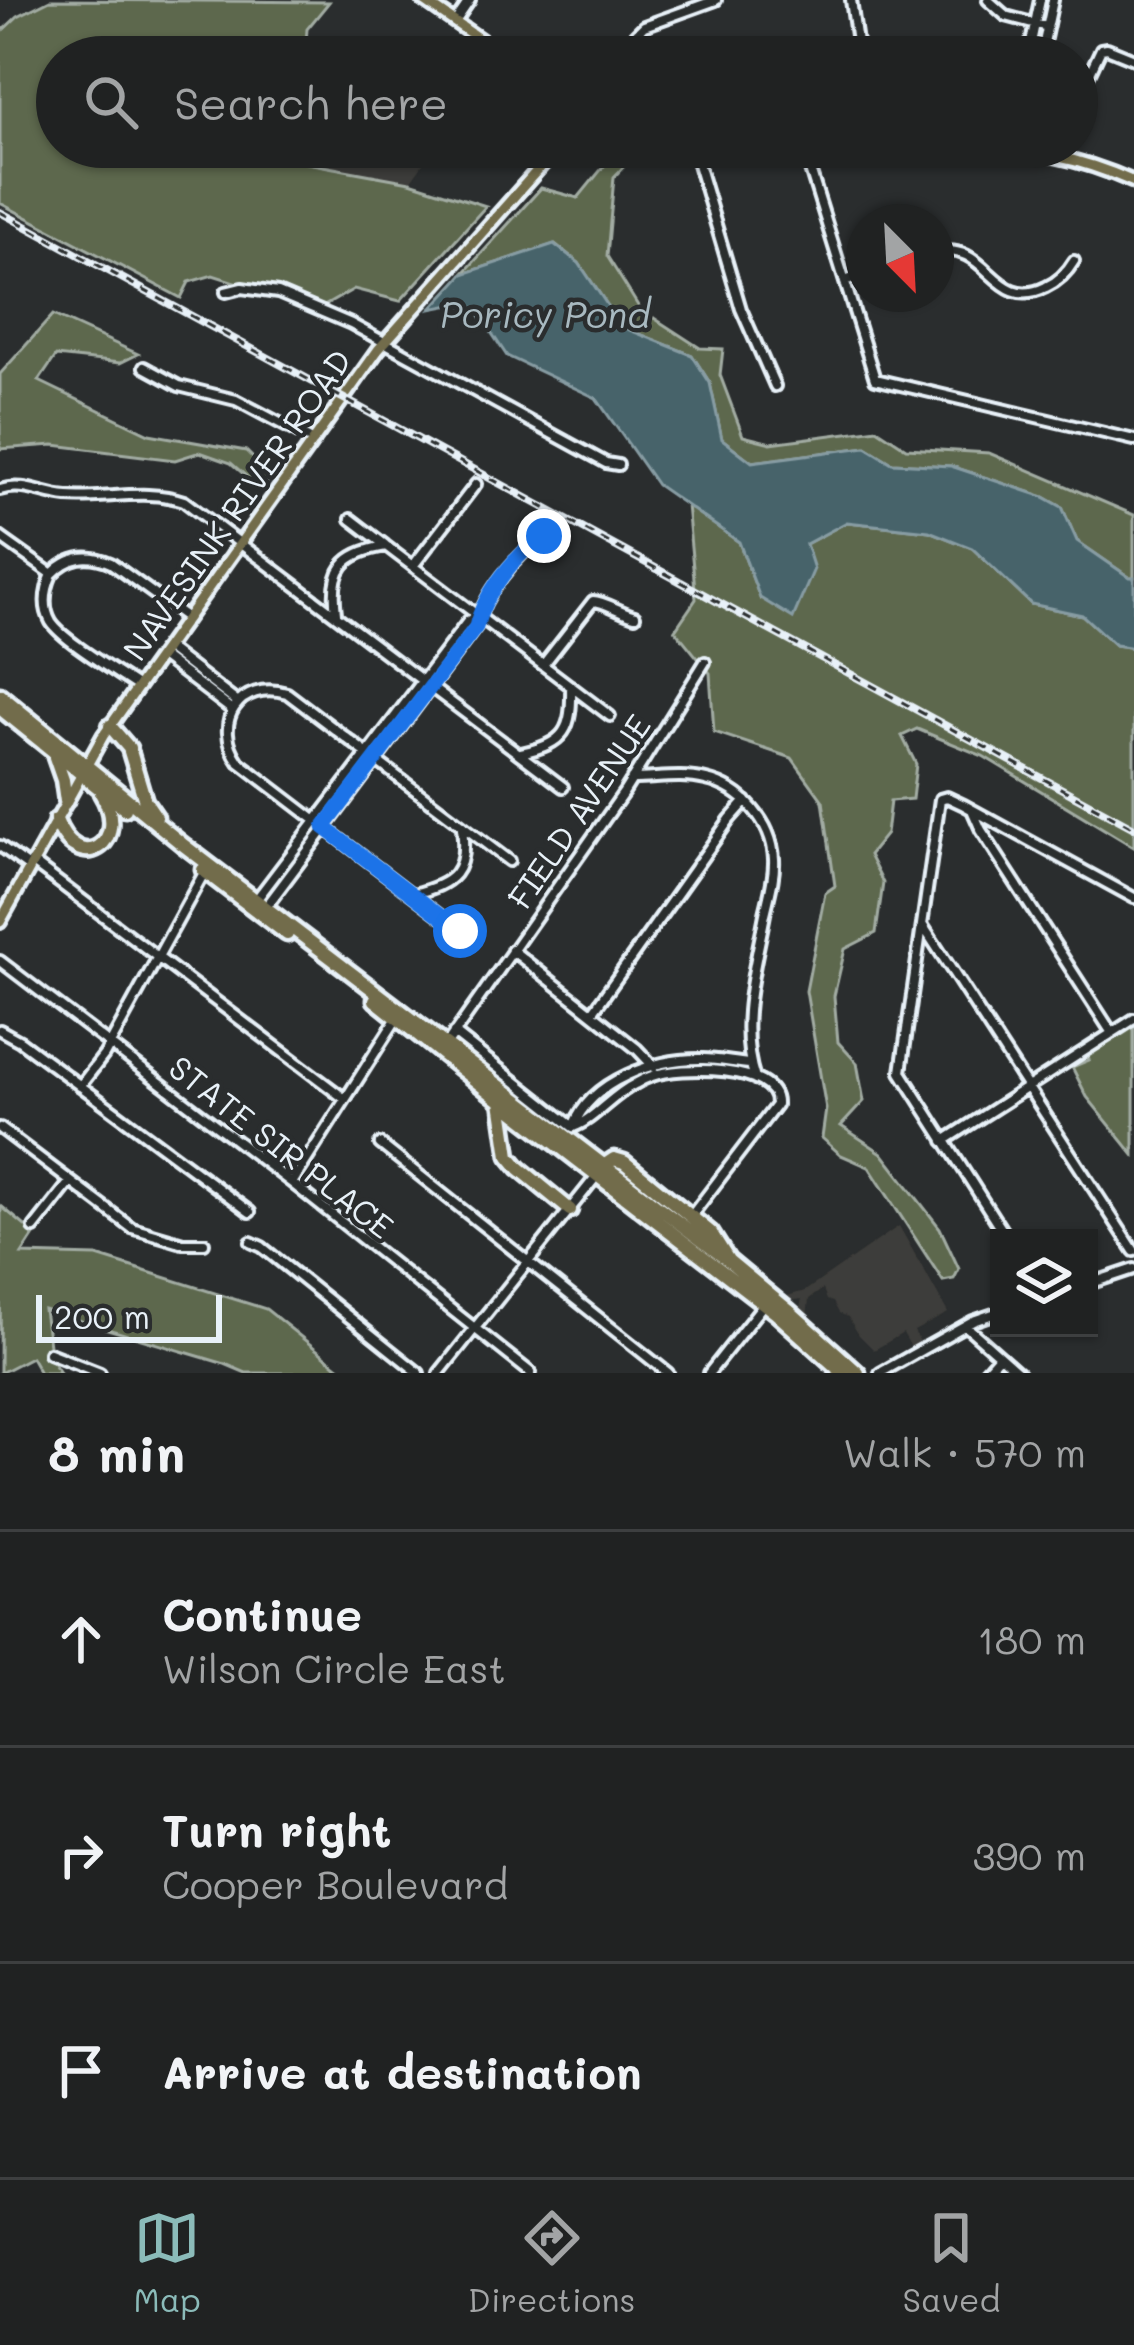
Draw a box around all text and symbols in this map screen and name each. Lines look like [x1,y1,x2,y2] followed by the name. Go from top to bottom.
[36,36,1098,168] search box
[78,69,144,135] icon: search
[174,73,448,131] text: Search here
[846,204,954,312] north arrow
[440,290,652,338] water label: Poricy Pond
[112,340,360,668] street label: NAVESINK RIVER ROAD
[517,509,571,563] route end
[497,705,659,917] street label: FIELD AVENUE
[433,904,487,958] route start
[161,1045,403,1247] street label: STATE SIR PLACE
[990,1229,1098,1337] map controls
[990,1229,1098,1337] button: layers
[36,1289,222,1342] scale bar
[54,1294,150,1337] text: 200 m
[48,1418,185,1485] text: 8 min
[843,1426,1086,1477] text: Walk · 570 m
[162,1584,362,1642] text: Continue
[48,1606,114,1672] icon: ahead
[977,1613,1086,1664] text: 180 m
[162,1642,506,1693] text: Wilson Circle East
[162,1800,391,1858] text: Turn right
[48,1822,114,1888] icon: right
[972,1829,1086,1880] text: 390 m
[162,1858,508,1909] text: Cooper Boulevard
[48,2038,114,2104] icon: arrive
[162,2042,642,2100] text: Arrive at destination
[134,2205,201,2320] tab: Map
[468,2205,635,2320] tab: Directions
[903,2205,1000,2320] tab: Saved

